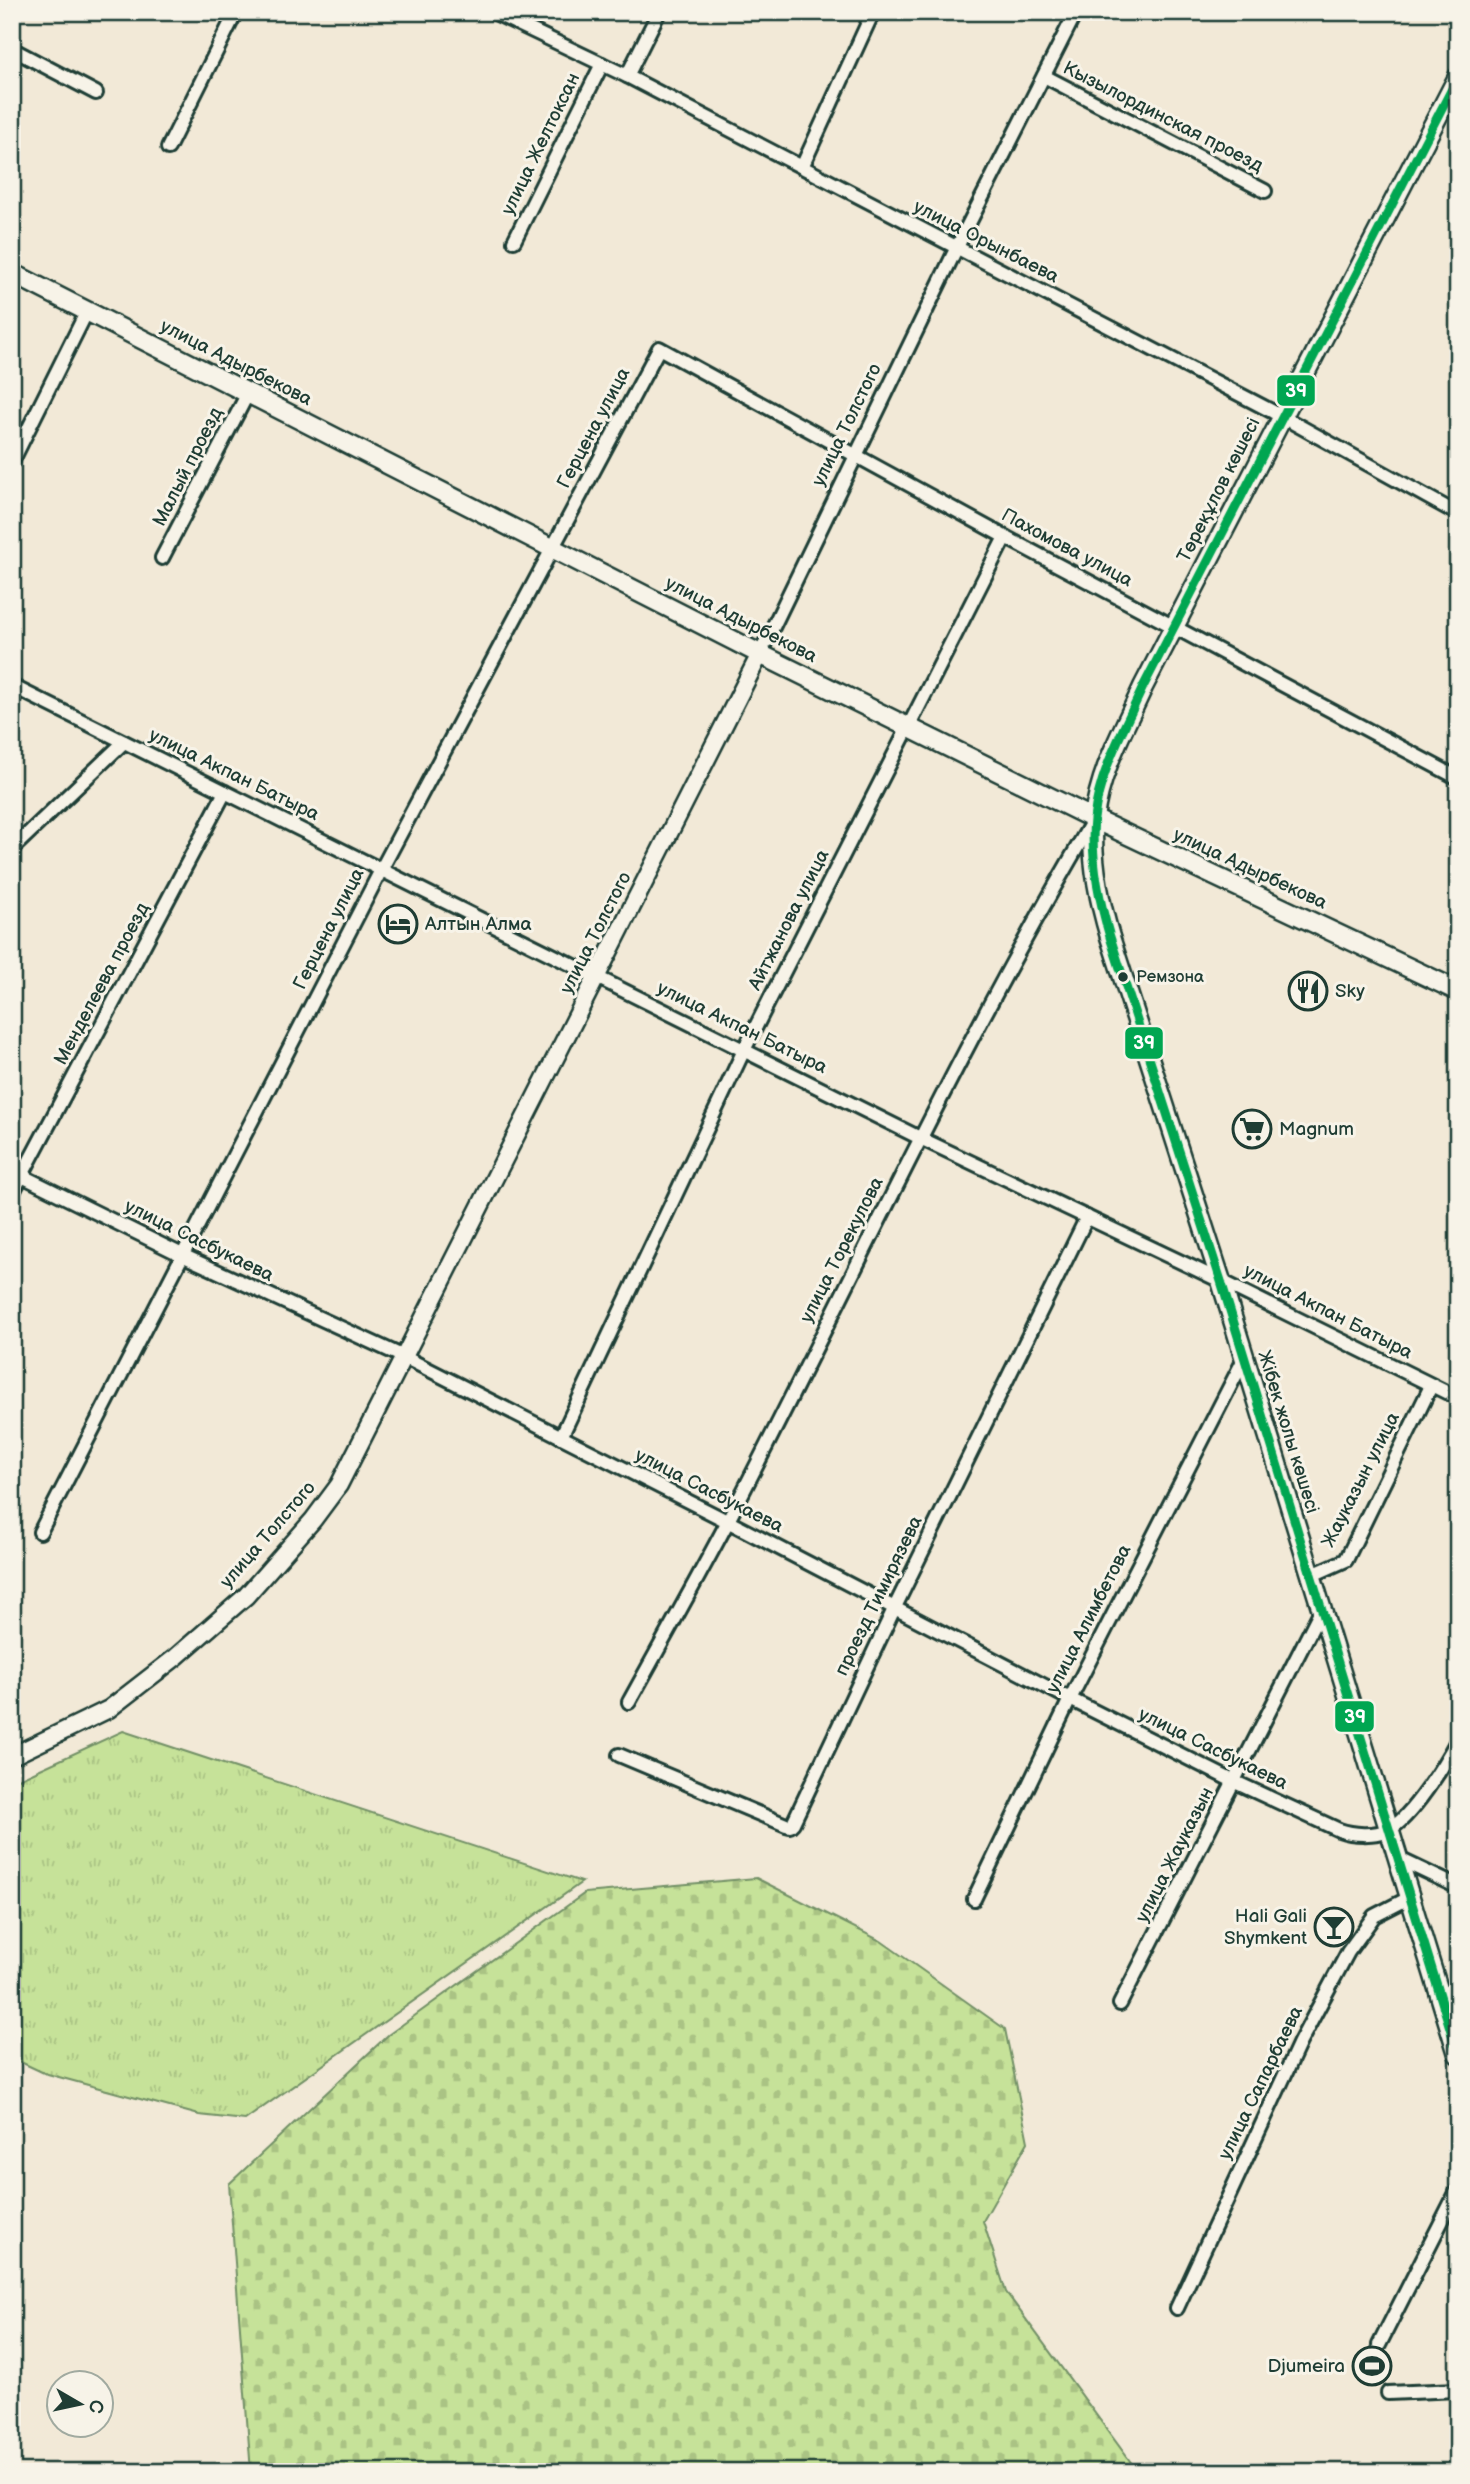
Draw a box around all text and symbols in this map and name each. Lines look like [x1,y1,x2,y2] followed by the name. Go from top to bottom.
[1059,56,1267,178] street label: Кызылординская проезд
[497,69,585,219] street label: улица Желтоксан
[910,195,1062,289] street label: улица Орынбаева
[156,315,316,411] street label: улица Адырбекова
[807,360,887,490] street label: улица Толстого
[553,364,635,492] street label: Герцена улица
[1276,374,1316,407] line badge: 39
[1285,380,1307,403] text: 39
[148,403,228,530] street label: Малый проезд
[1173,414,1265,566] street label: Төреқұлов көшесі
[998,504,1136,592] street label: Пахомова улица
[661,572,821,668] street label: улица Адырбекова
[145,724,323,826] street label: улица Акпан Батыра
[1169,823,1331,915] street label: улица Адырбекова
[743,846,834,995] street label: Айтжанова улица
[289,864,369,994] street label: Герцена улица
[555,868,637,998] street label: улица Толстого
[49,899,155,1069] street label: Менделеева проезд
[377,903,419,945] hotel icon: Алтын Алма
[424,913,532,936] place label: Алтын Алма
[1136,967,1204,987] place label: Ремзона
[1116,970,1130,984] marker: Ремзона
[1287,970,1329,1012] restaurant icon: Sky
[653,977,831,1079] street label: улица Акпан Батыра
[1335,980,1365,1003] place label: Sky
[1124,1026,1164,1060] line badge: 39
[1133,1032,1155,1055] text: 39
[1231,1108,1273,1150] supermarket icon: Magnum
[1279,1118,1354,1141] place label: Magnum
[795,1173,889,1327] street label: улица Торекулова
[121,1195,277,1287] street label: улица Сасбукаева
[1240,1259,1416,1365] street label: улица Акпан Батыра
[1252,1348,1324,1516] street label: Жібек жолы көшесі
[1317,1408,1405,1552] street label: Жауказын улица
[631,1444,787,1538] street label: улица Сасбукаева
[215,1477,321,1593] street label: улица Толстого
[830,1512,928,1680] street label: проезд Тимирязева
[1042,1541,1136,1697] street label: улица Алимбетова
[1334,1700,1375,1733] line badge: 39
[1135,1703,1291,1795] street label: улица Сасбукаева
[1344,1706,1366,1729] text: 39
[1131,1783,1219,1927] street label: улица Жауказын
[1224,1905,1307,1950] place label: Hali Gali Shymkent
[1313,1906,1355,1948] bar icon: Hali Gali Shymkent
[1214,2002,1308,2164] street label: улица Сапарбаева
[1351,2345,1393,2387] sports icon: Djumeira
[1267,2355,1345,2378] place label: Djumeira
[46,2368,116,2438] north arrow
[83,2398,108,2415] text: С

